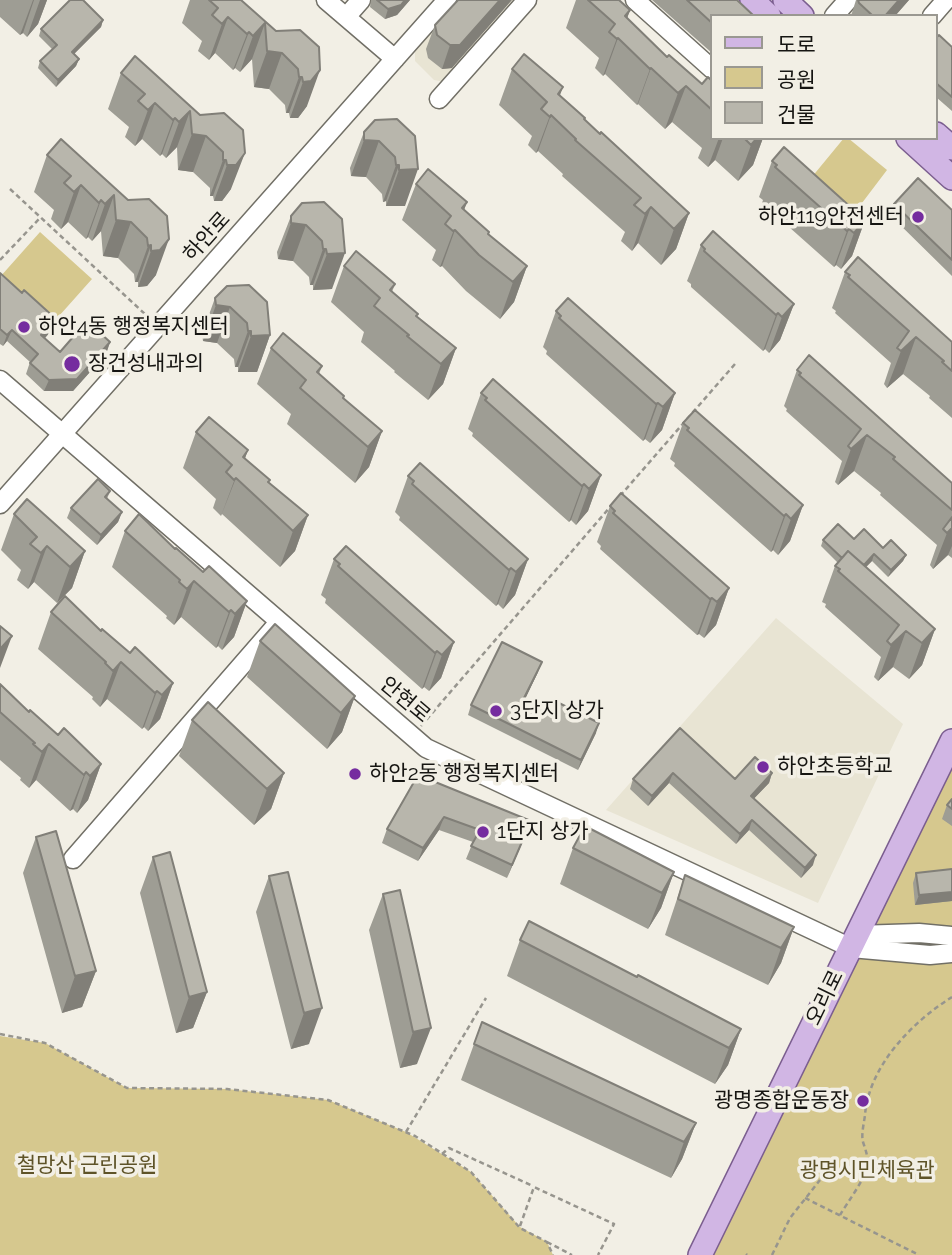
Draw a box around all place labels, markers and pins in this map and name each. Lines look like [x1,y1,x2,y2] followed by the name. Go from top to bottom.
[758,204,904,230] place label: 하안119안전센터
[910,209,926,225] marker: 하안119안전센터
[38,314,229,340] place label: 하안4동 행정복지센터
[16,319,32,335] marker: 하안4동 행정복지센터
[88,351,204,377] place label: 장건성내과의
[62,354,82,374] marker: 장건성내과의
[510,698,604,724] place label: 3단지 상가
[488,703,504,719] marker: 3단지 상가
[777,754,893,780] place label: 하안초등학교
[755,759,771,775] marker: 하안초등학교
[369,761,559,787] place label: 하안2동 행정복지센터
[347,766,363,782] marker: 하안2동 행정복지센터
[497,819,589,845] place label: 1단지 상가
[475,824,491,840] marker: 1단지 상가
[714,1088,849,1114] place label: 광명종합운동장
[855,1093,871,1109] marker: 광명종합운동장

